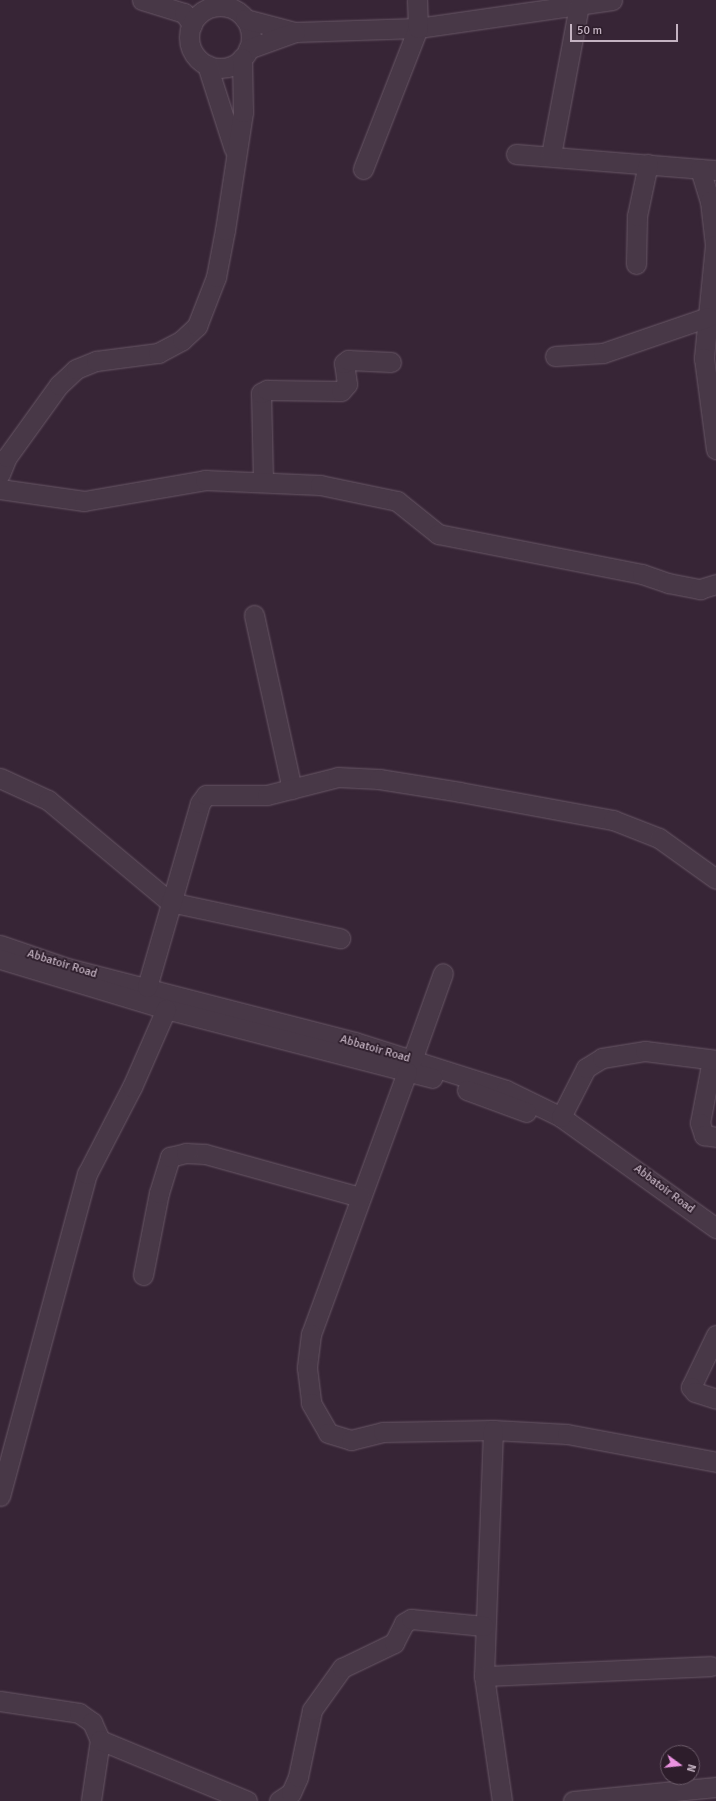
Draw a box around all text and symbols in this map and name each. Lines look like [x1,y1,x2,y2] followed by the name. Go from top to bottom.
[572,16,680,42] scale bar
[577,23,602,38] text: 50 m
[25,947,99,981] street label: Abbatoir Road
[338,1032,412,1066] street label: Abbatoir Road
[631,1162,697,1216] street label: Abbatoir Road
[660,1745,700,1785] north arrow
[684,1763,698,1773] text: N

